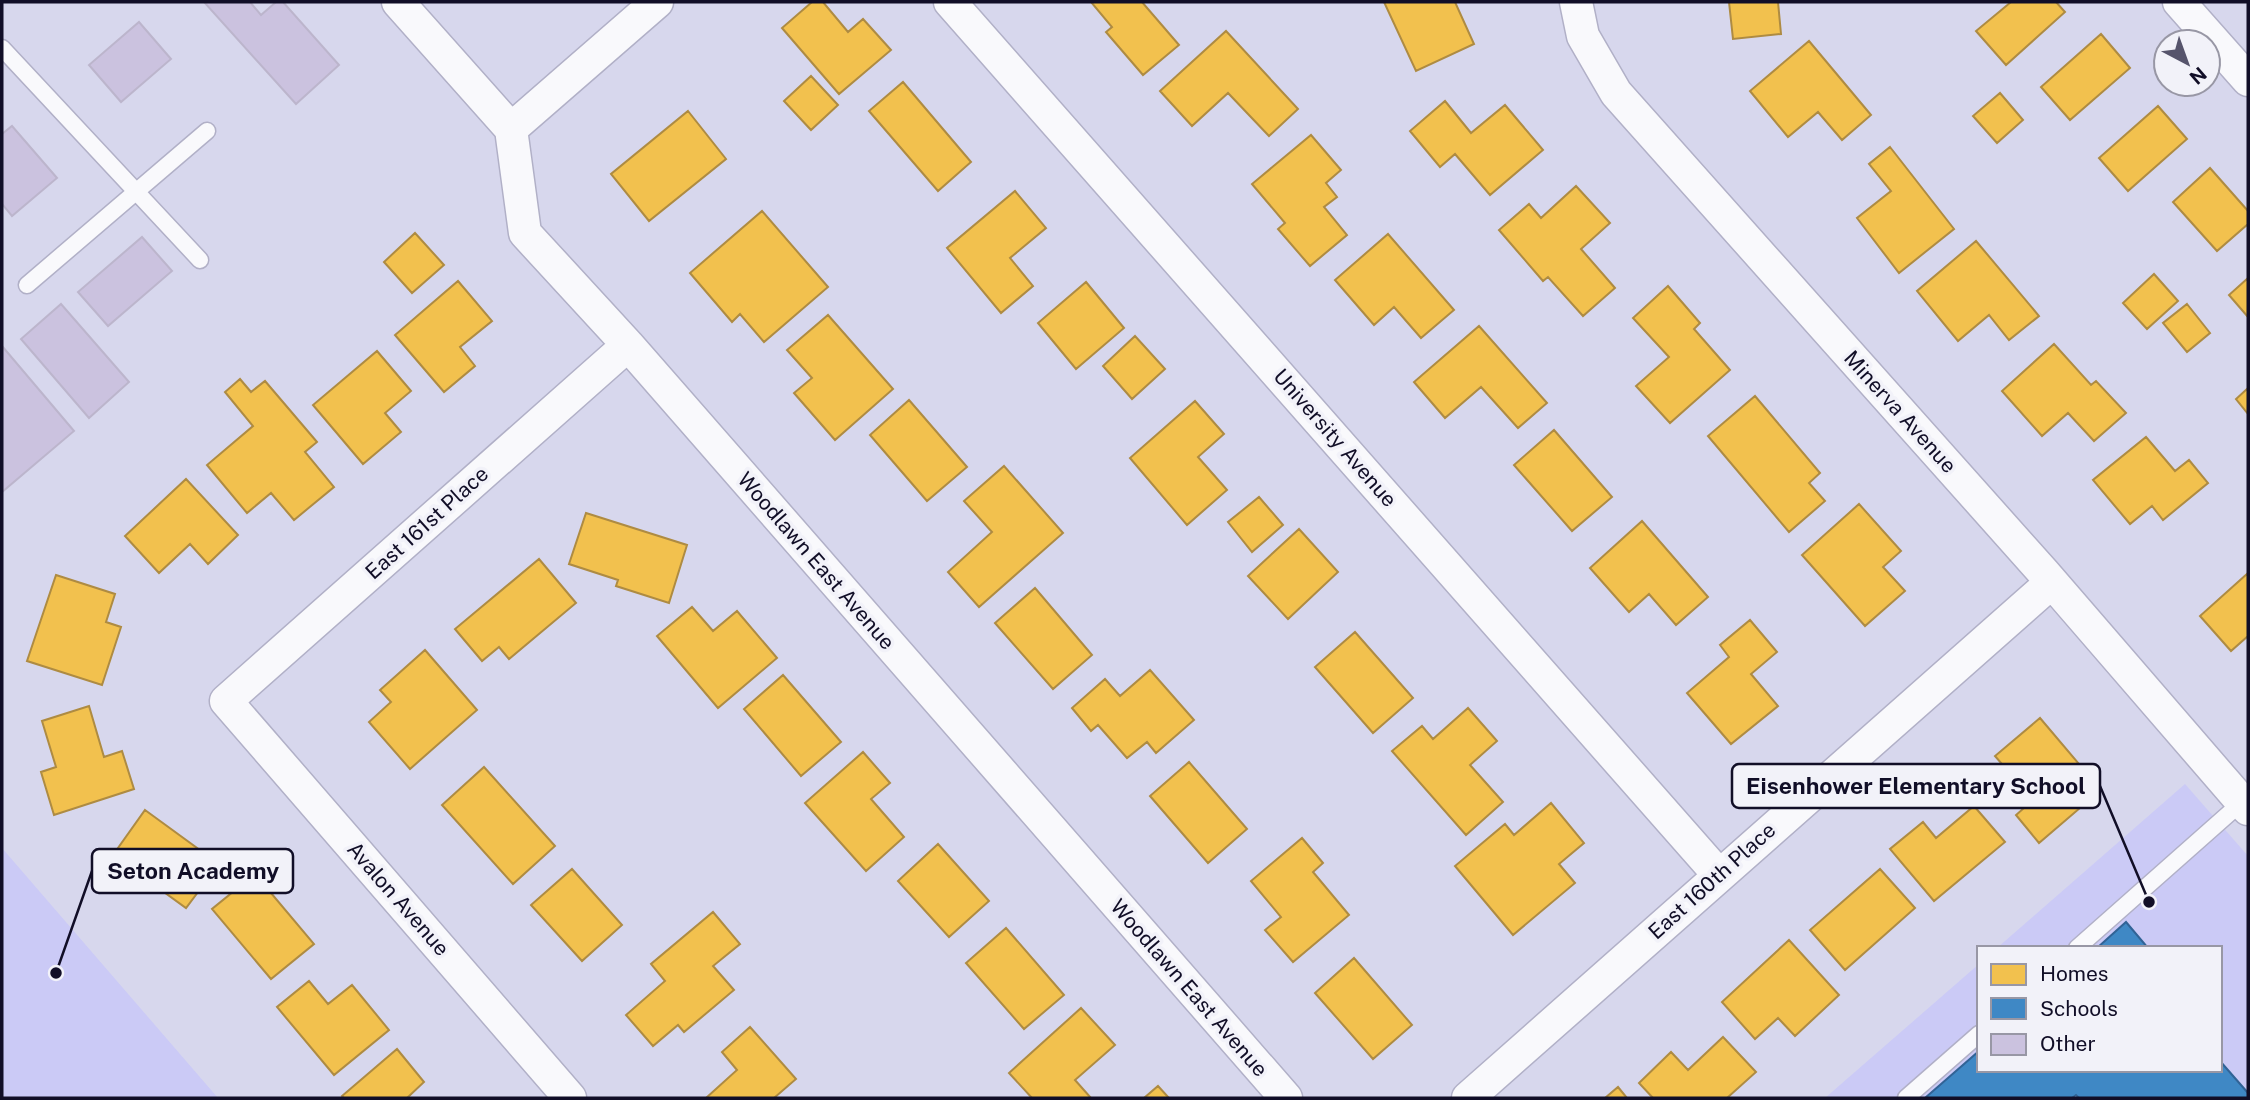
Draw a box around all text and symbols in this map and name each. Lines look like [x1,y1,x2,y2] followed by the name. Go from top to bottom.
[2152,28,2222,98] north arrow
[2185,63,2211,89] text: N
[1839,345,1962,478] street label: Minerva Avenue
[1269,363,1402,512] street label: University Avenue
[360,461,493,584] street label: East 161st Place
[733,467,900,654] street label: Woodlawn East Avenue
[1732,764,2100,808] callout: Eisenhower Elementary School
[1746,772,2086,799] text: Eisenhower Elementary School
[1643,817,1780,944] street label: East 160th Place
[342,837,455,961] street label: Avalon Avenue
[92,849,293,893] callout: Seton Academy
[107,857,279,884] text: Seton Academy
[1106,894,1273,1081] street label: Woodlawn East Avenue
[1977,946,2222,1072] legend
[2040,961,2108,986] text: Homes
[2040,996,2118,1021] text: Schools
[2040,1031,2096,1056] text: Other

